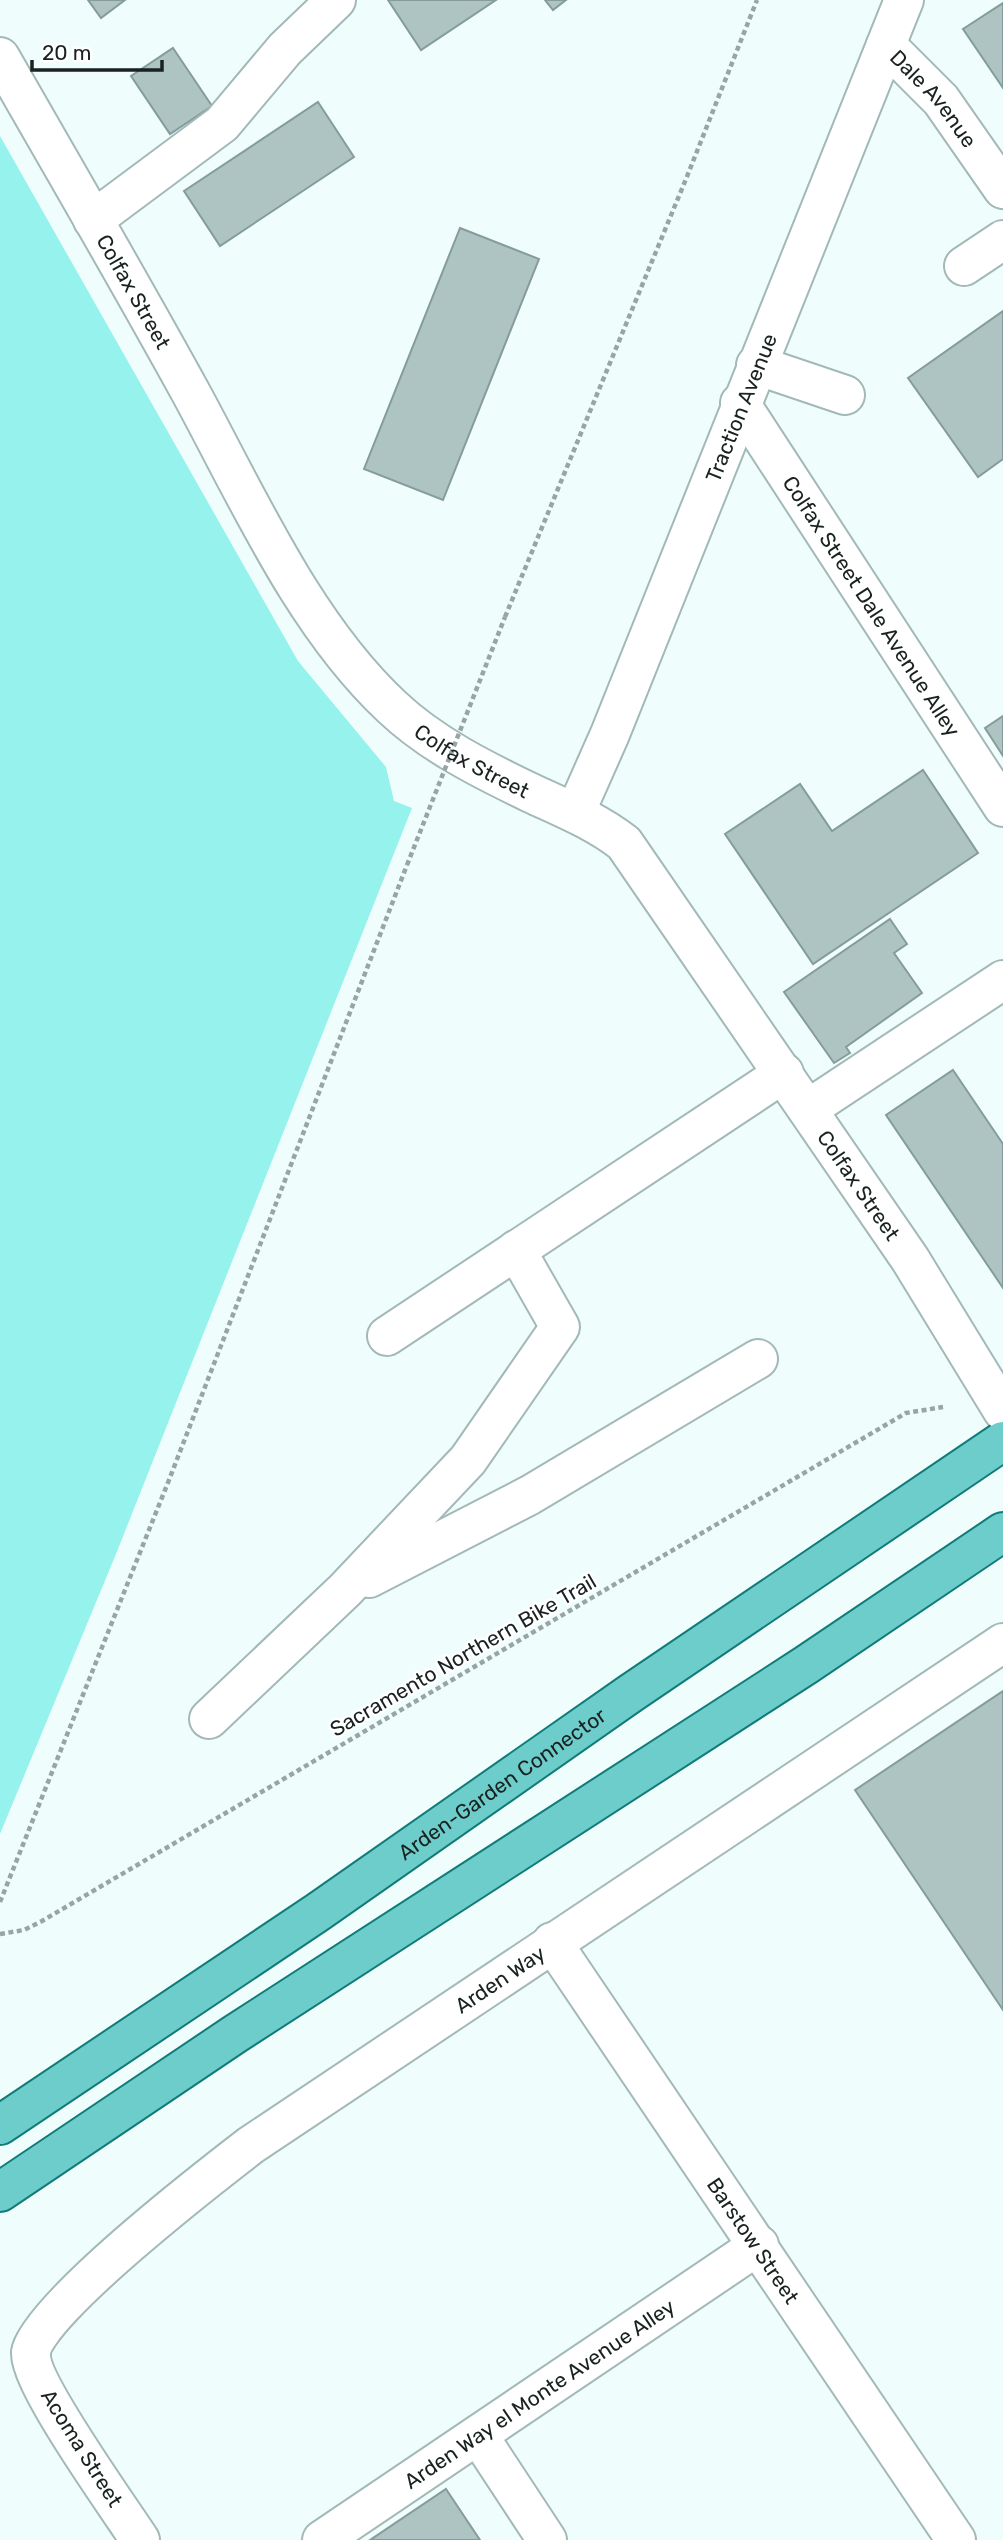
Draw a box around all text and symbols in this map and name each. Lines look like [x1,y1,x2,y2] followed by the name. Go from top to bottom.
[32,28,161,72] scale bar
[42,40,91,65] text: 20 m
[885,44,983,152] street label: Dale Avenue
[92,229,176,353] street label: Colfax Street
[700,330,782,485] street label: Traction Avenue
[778,471,966,741] street label: Colfax Street Dale Avenue Alley
[410,718,534,803] street label: Colfax Street
[813,1125,906,1245] street label: Colfax Street
[325,1568,601,1742] street label: Sacramento Northern Bike Trail
[393,1702,611,1865] street label: Arden-Garden Connector
[450,1940,550,2018] street label: Arden Way
[702,2173,805,2308] street label: Barstow Street
[399,2293,679,2494] street label: Arden Way el Monte Avenue Alley
[36,2385,128,2511] street label: Acoma Street

